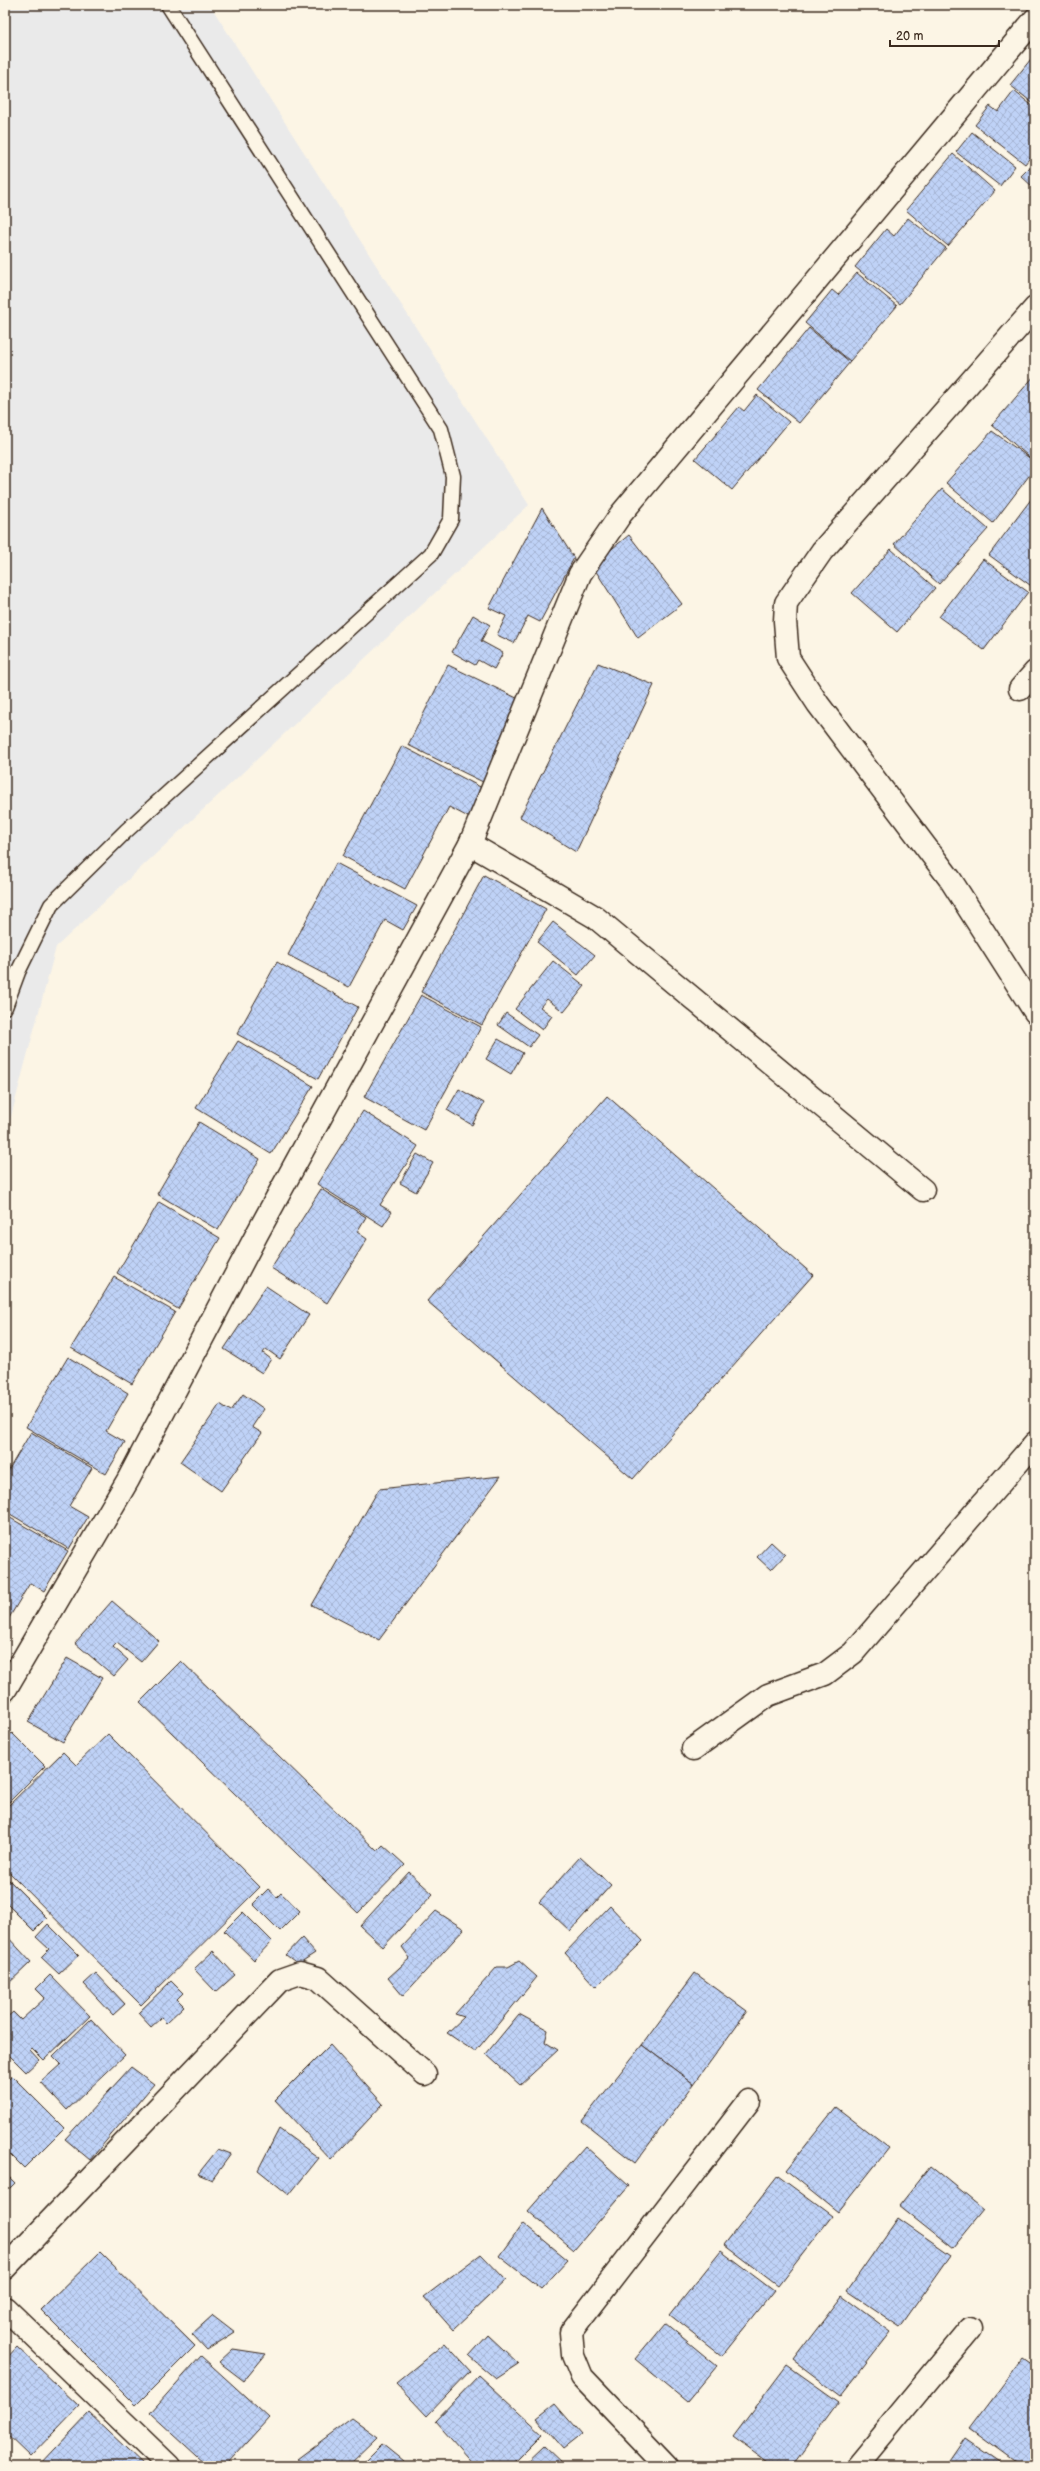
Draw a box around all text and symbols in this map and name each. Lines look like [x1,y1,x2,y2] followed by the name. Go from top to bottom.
[890,22,999,48] scale bar
[896,29,923,44] text: 20 m

